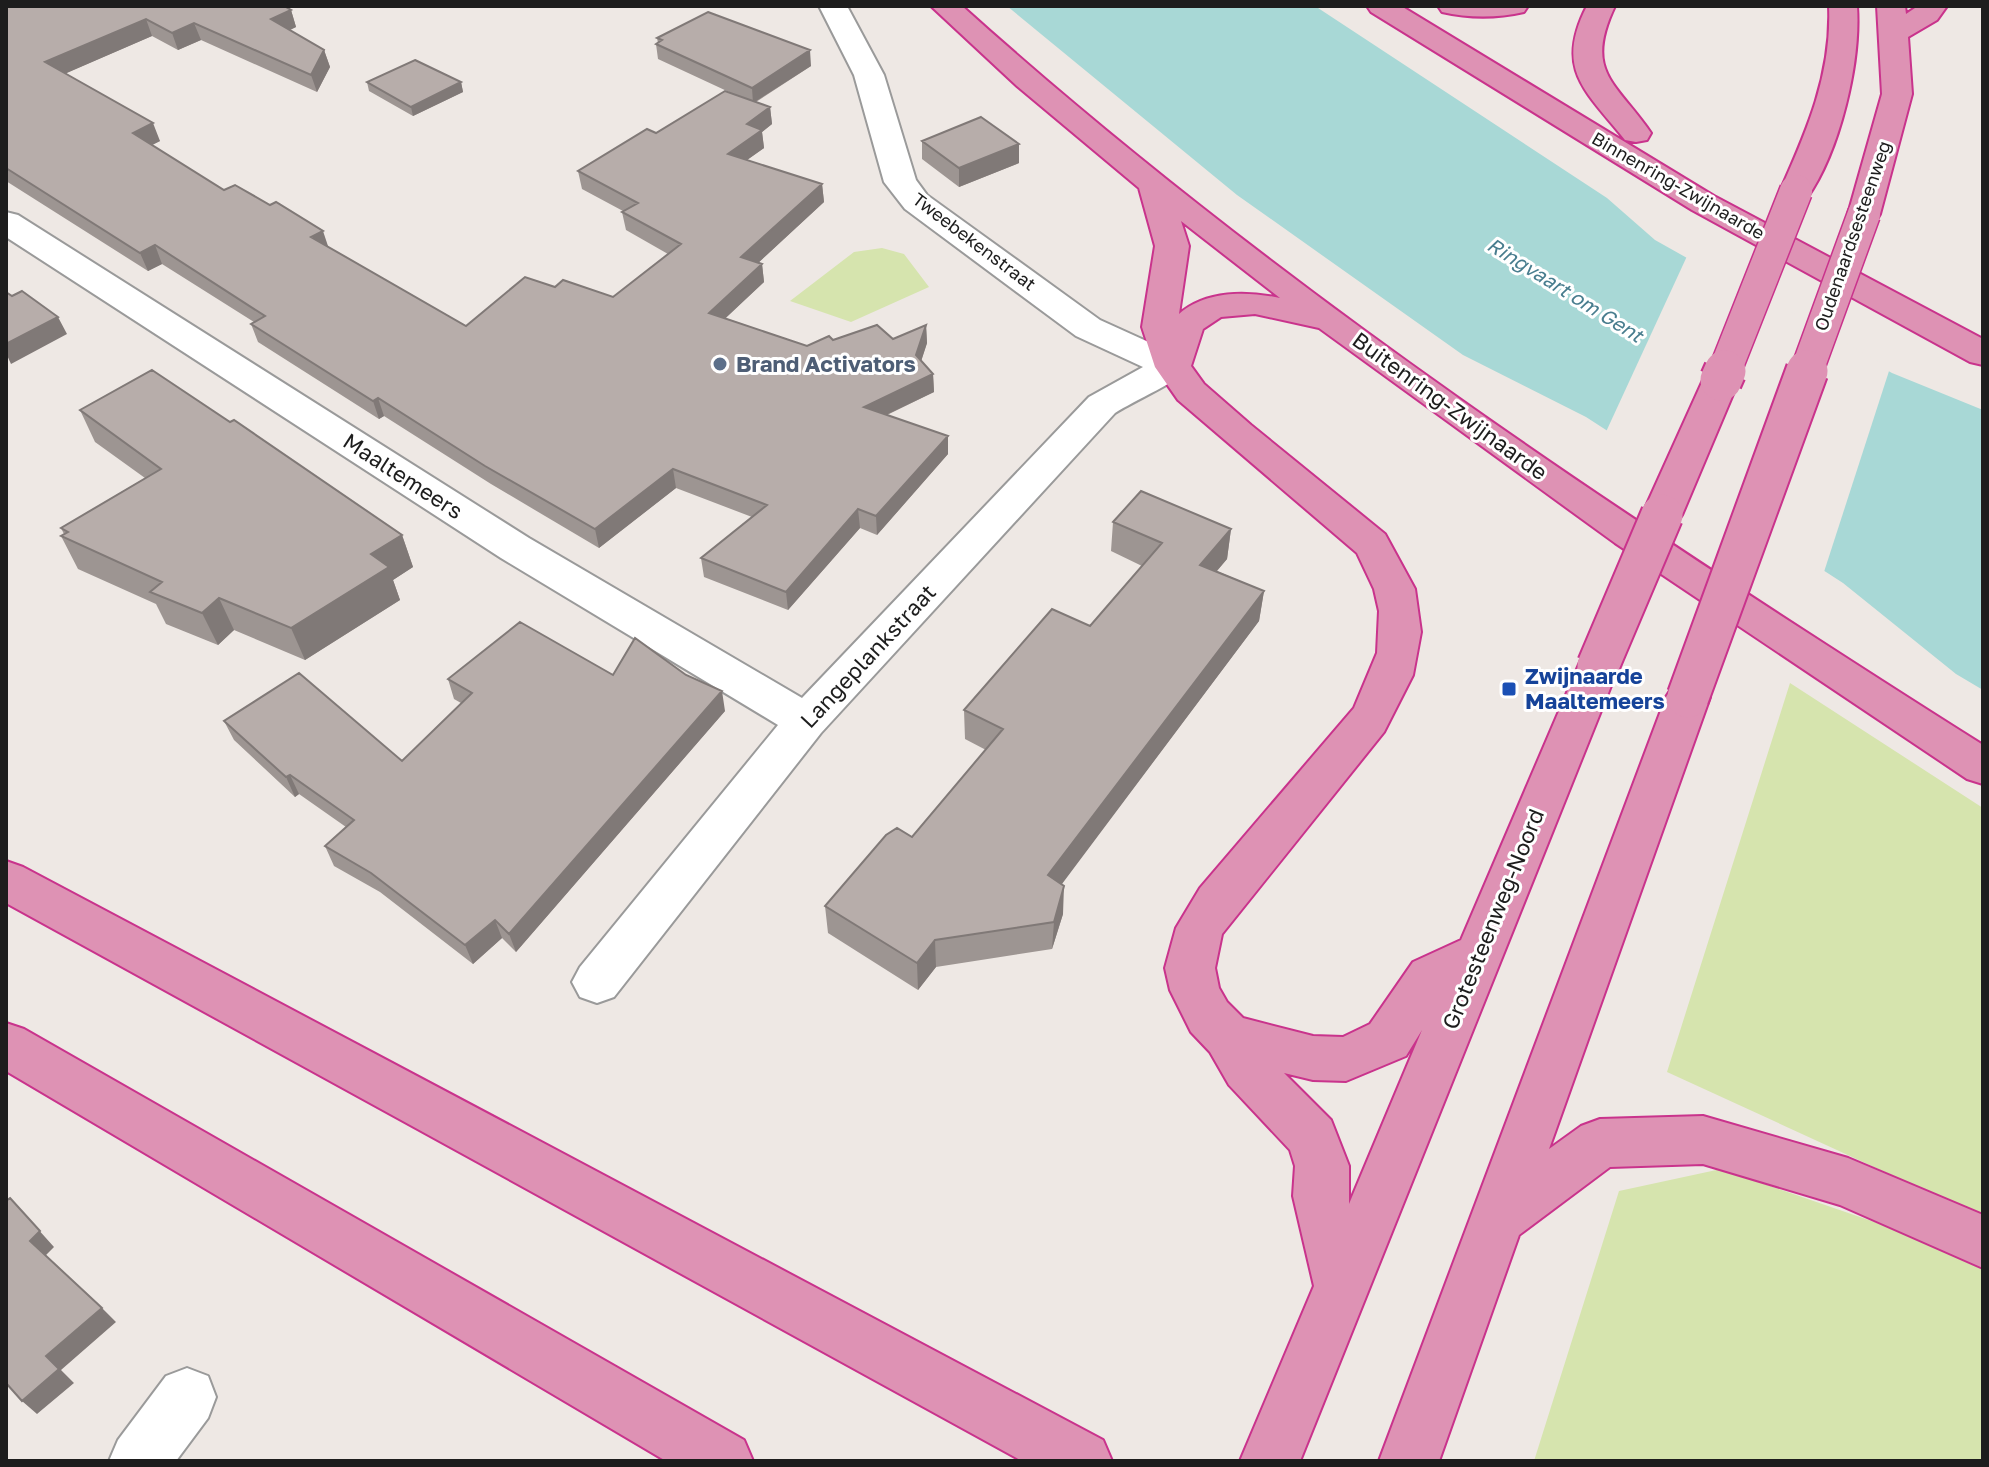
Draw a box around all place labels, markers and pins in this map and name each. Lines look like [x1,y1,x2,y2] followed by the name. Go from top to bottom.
[736,350,916,377] place label: Brand Activators
[711,355,729,373] marker: Brand Activators
[1525,662,1665,714] place label: Zwijnaarde Maaltemeers
[1500,680,1518,698] marker: Zwijnaarde Maaltemeers

